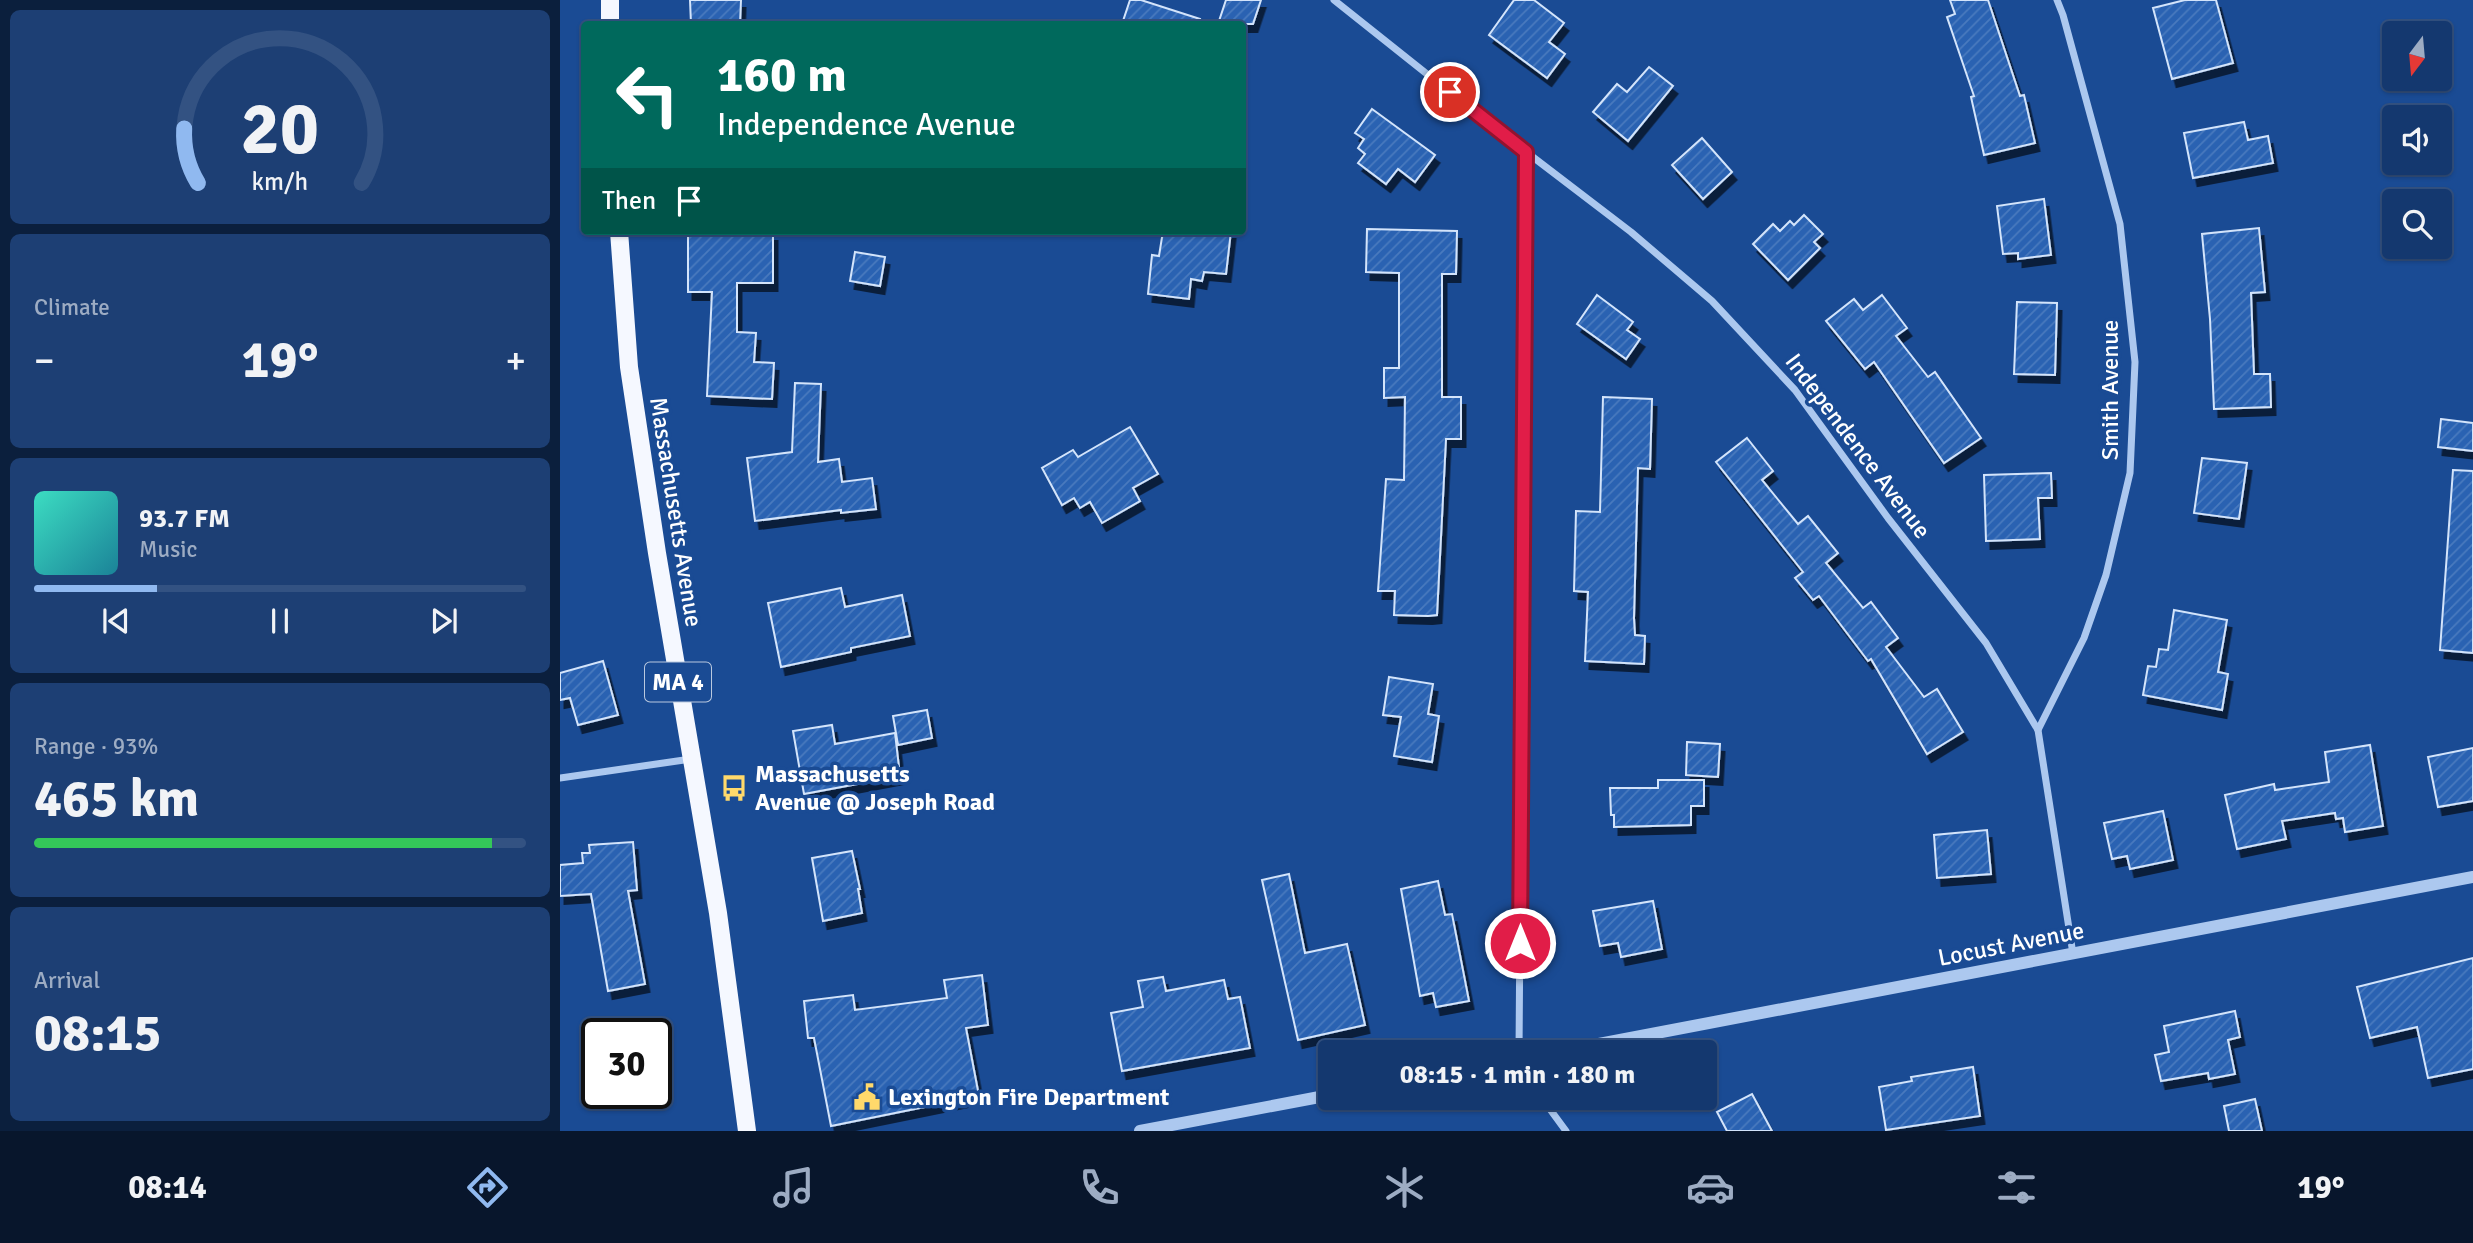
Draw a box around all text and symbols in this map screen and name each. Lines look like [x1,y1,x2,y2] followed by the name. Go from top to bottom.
[2382,21,2452,91] north arrow
[2382,21,2452,259] map controls
[717,45,847,105] text: 160 m
[602,49,693,140] icon: left
[1420,62,1480,122] pin
[1431,73,1469,111] icon: arrive
[241,85,319,174] text: 20
[717,105,1016,144] text: Independence Avenue
[2382,105,2452,175] button: sound
[252,166,308,197] text: km/h
[670,182,708,220] icon: arrive
[602,185,656,217] text: Then
[2382,189,2452,259] button: search
[34,293,110,322] text: Climate
[2095,320,2125,460] street label: Smith Avenue
[242,328,318,392] text: 19°
[34,337,55,384] text: −
[505,337,526,384] text: +
[1779,348,1937,544] street label: Independence Avenue
[643,395,709,629] street label: Massachusetts Avenue
[139,503,230,535] text: 93.7 FM
[139,535,197,564] text: Music
[97,602,135,640] icon: previous
[261,602,299,640] icon: pause
[425,602,463,640] icon: next
[645,662,711,702] road number: MA 4
[34,732,158,761] text: Range · 93%
[755,759,995,817] place label: Massachusetts Avenue @ Joseph Road
[34,767,199,831] text: 465 km
[719,773,749,803] bus stop icon: Massachusetts Avenue @ Joseph Road
[1483,906,1557,980] position arrow
[1935,915,2087,973] street label: Locust Avenue
[34,966,100,995] text: Arrival
[34,1001,162,1065] text: 08:15
[581,1018,672,1109] speed limit sign: 30
[1400,1059,1635,1091] text: 08:15 · 1 min · 180 m
[852,1082,882,1112] public building icon: Lexington Fire Department
[888,1082,1169,1112] place label: Lexington Fire Department
[463,1163,512,1212] icon: directions
[769,1163,818,1212] icon: music
[1075,1163,1124,1212] icon: phone
[1380,1163,1429,1212] icon: climate
[1686,1163,1735,1212] icon: car
[1992,1163,2041,1212] icon: filters
[128,1168,207,1207] text: 08:14
[2297,1168,2345,1207] text: 19°

